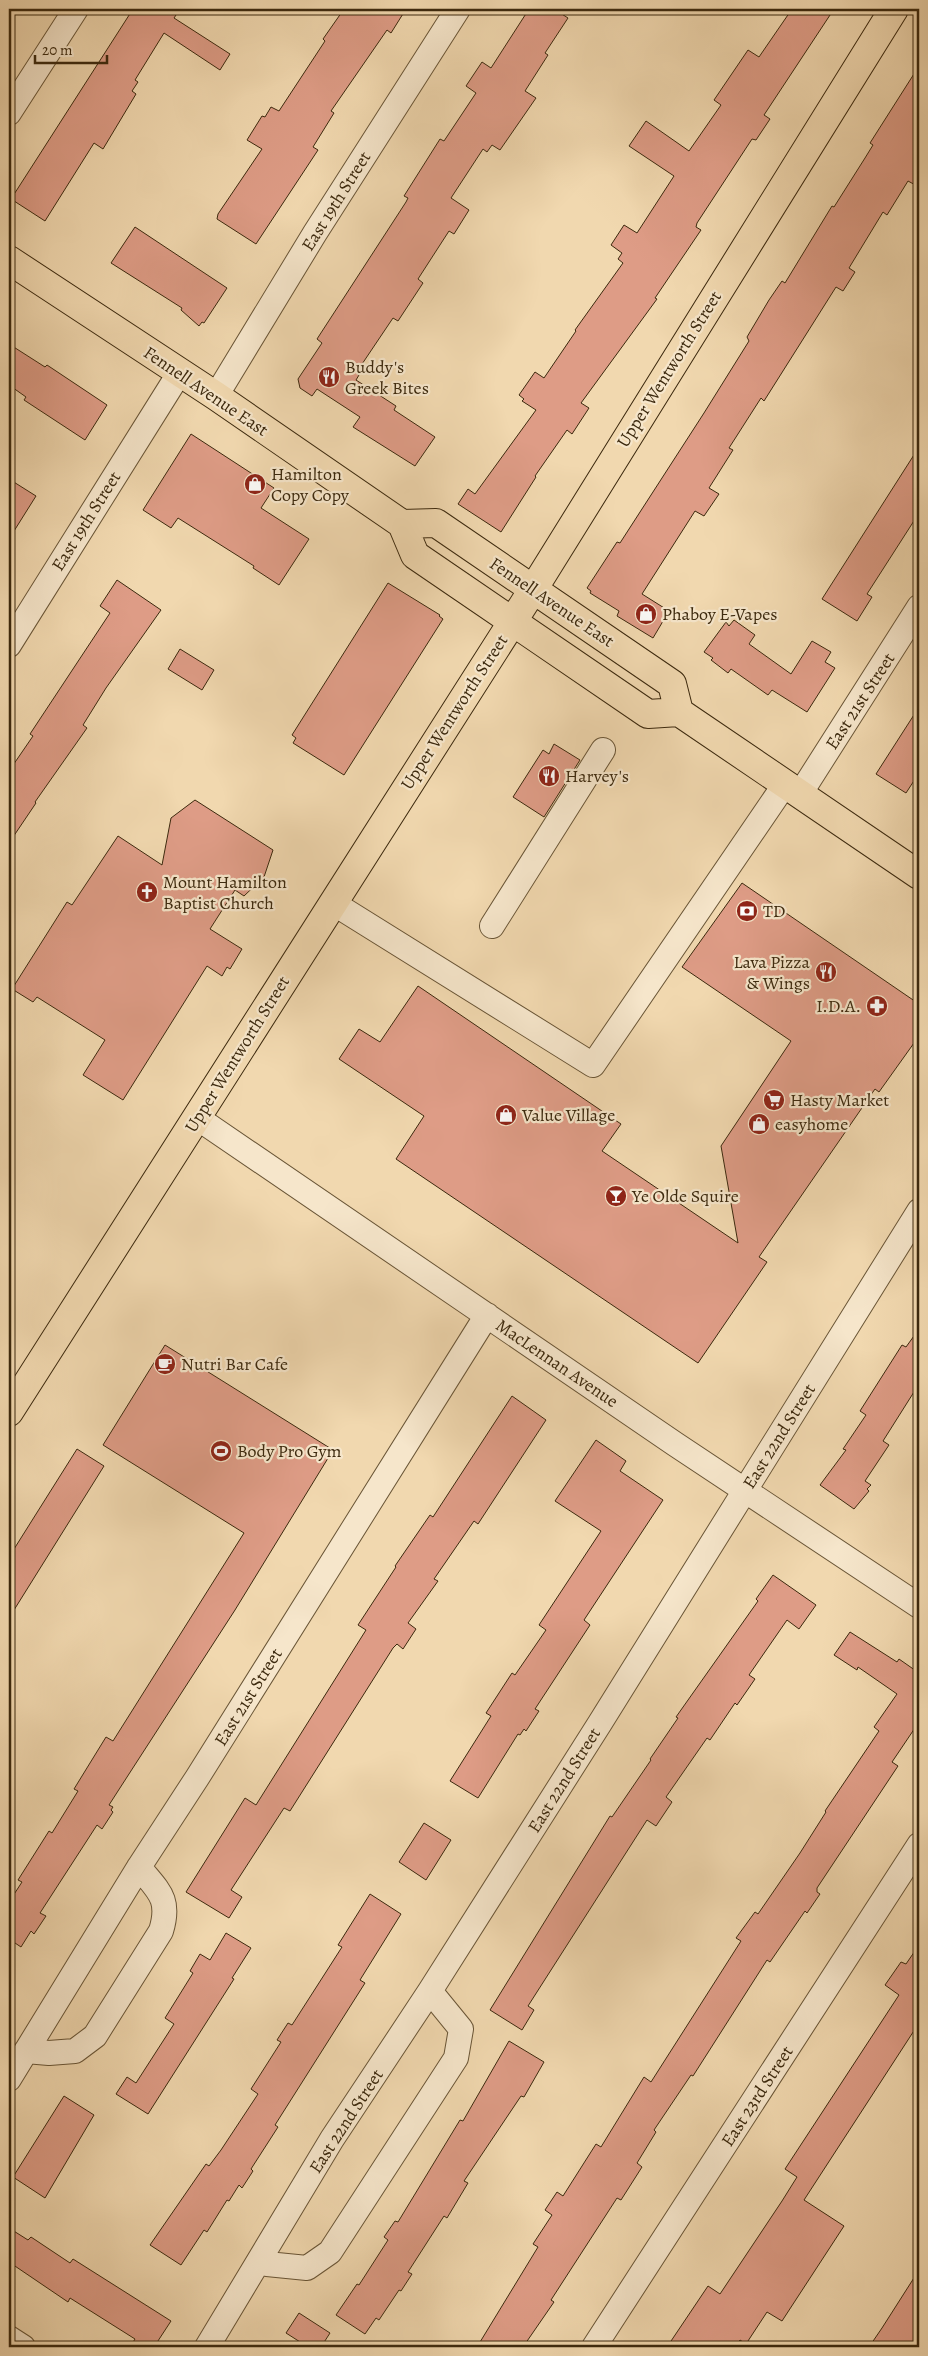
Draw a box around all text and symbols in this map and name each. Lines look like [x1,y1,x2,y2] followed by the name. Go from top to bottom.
[35,32,108,64] scale bar
[42,40,73,60] text: 20 m
[296,147,376,255] street label: East 19th Street
[611,286,727,452] street label: Upper Wentworth Street
[139,340,273,442] street label: Fennell Avenue East
[345,355,429,400] place label: Buddy's Greek Bites
[317,365,341,389] restaurant icon: Buddy's Greek Bites
[271,462,350,507] place label: Hamilton Copy Copy
[46,467,126,575] street label: East 19th Street
[243,472,267,496] shop icon: Hamilton Copy Copy
[485,551,619,653] street label: Fennell Avenue East
[634,602,658,626] shop icon: Phaboy E-Vapes
[662,602,778,626] place label: Phaboy E-Vapes
[395,630,513,794] street label: Upper Wentworth Street
[820,648,900,754] street label: East 21st Street
[537,764,561,788] restaurant icon: Harvey's
[565,764,629,788] place label: Harvey's
[163,870,287,915] place label: Mount Hamilton Baptist Church
[135,880,159,904] church icon: Mount Hamilton Baptist Church
[735,899,759,923] bank icon: TD
[763,899,785,923] place label: TD
[733,950,811,995] place label: Lava Pizza & Wings
[814,960,838,984] restaurant icon: Lava Pizza & Wings
[179,971,295,1137] street label: Upper Wentworth Street
[816,994,861,1018] place label: I.D.A.
[865,994,889,1018] pharmacy icon: I.D.A.
[762,1088,786,1112] supermarket icon: Hasty Market
[790,1088,889,1112] place label: Hasty Market
[494,1103,518,1127] shop icon: Value Village
[521,1103,615,1127] place label: Value Village
[747,1112,771,1136] shop icon: easyhome
[775,1112,848,1136] place label: easyhome
[604,1184,628,1208] bar icon: Ye Olde Squire
[631,1184,739,1208] place label: Ye Olde Squire
[491,1313,623,1413] street label: MacLennan Avenue
[153,1352,177,1376] cafe icon: Nutri Bar Cafe
[181,1352,288,1376] place label: Nutri Bar Cafe
[737,1379,821,1493] street label: East 22nd Street
[209,1439,233,1463] sports icon: Body Pro Gym
[237,1439,341,1463] place label: Body Pro Gym
[208,1643,288,1750] street label: East 21st Street
[522,1723,606,1837] street label: East 22nd Street
[715,2041,799,2151] street label: East 23rd Street
[303,2064,389,2178] street label: East 22nd Street

